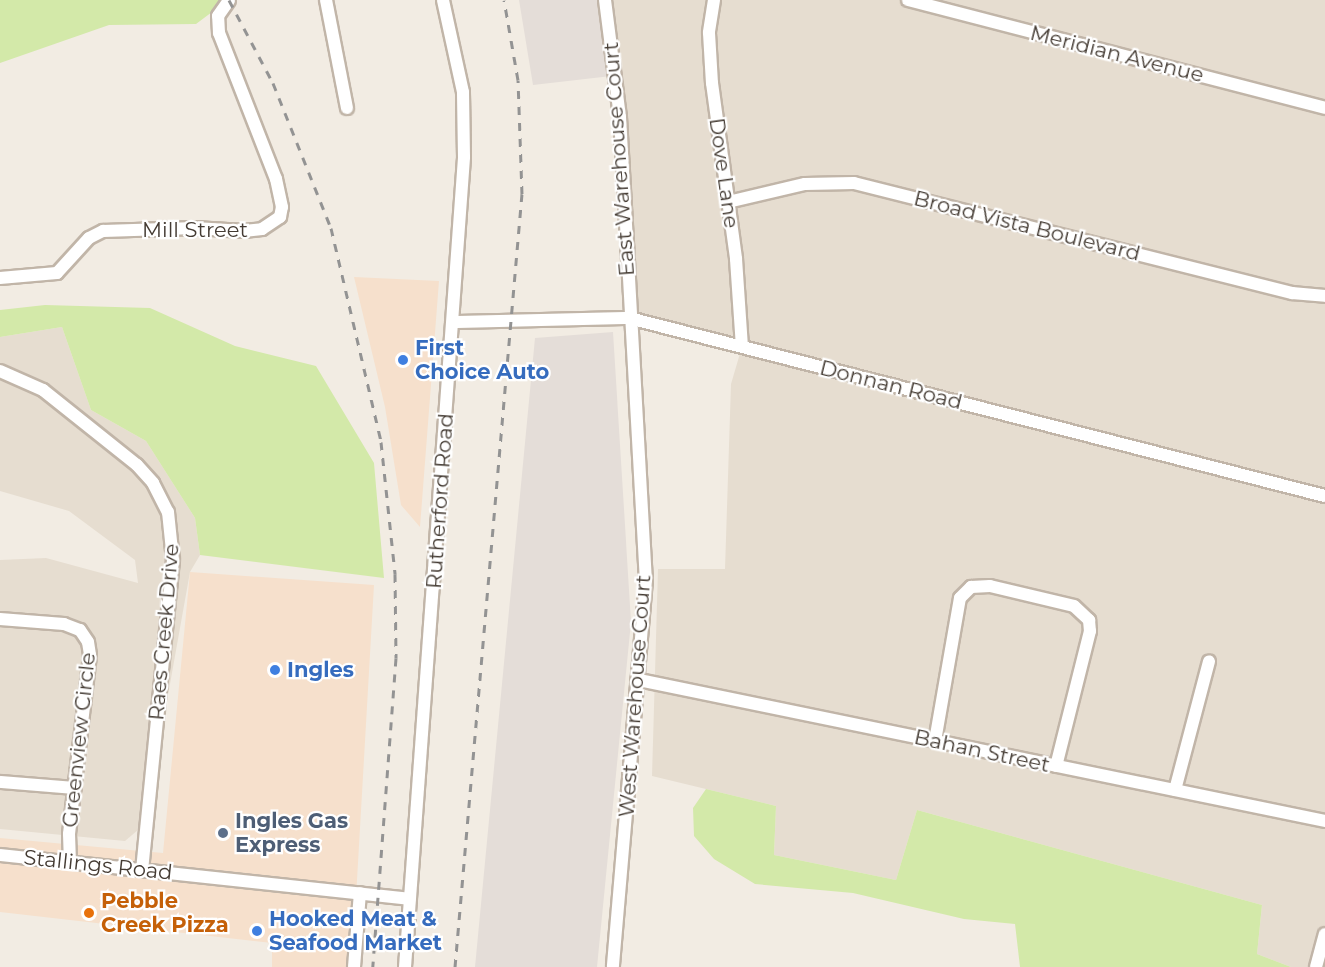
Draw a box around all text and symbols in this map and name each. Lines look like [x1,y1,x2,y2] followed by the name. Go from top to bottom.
[1028,20,1206,88] street label: Meridian Avenue
[598,41,640,277] street label: East Warehouse Court
[704,116,744,230] street label: Dove Lane
[911,186,1143,266] street label: Broad Vista Boulevard
[142,217,248,243] street label: Mill Street
[415,335,549,385] place label: First Choice Auto
[396,353,410,367] marker: First Choice Auto
[817,355,965,415] street label: Donnan Road
[421,412,459,590] street label: Rutherford Road
[144,543,184,721] street label: Raes Creek Drive
[614,574,656,818] street label: West Warehouse Court
[57,651,101,829] street label: Greenview Circle
[287,657,354,683] place label: Ingles
[268,663,282,677] marker: Ingles
[912,724,1052,778] street label: Bahan Street
[235,808,348,858] place label: Ingles Gas Express
[216,826,230,840] marker: Ingles Gas Express
[22,845,174,885] street label: Stallings Road
[101,888,229,938] place label: Pebble Creek Pizza
[82,906,96,920] marker: Pebble Creek Pizza
[269,906,442,956] place label: Hooked Meat & Seafood Market
[250,924,264,938] marker: Hooked Meat & Seafood Market

